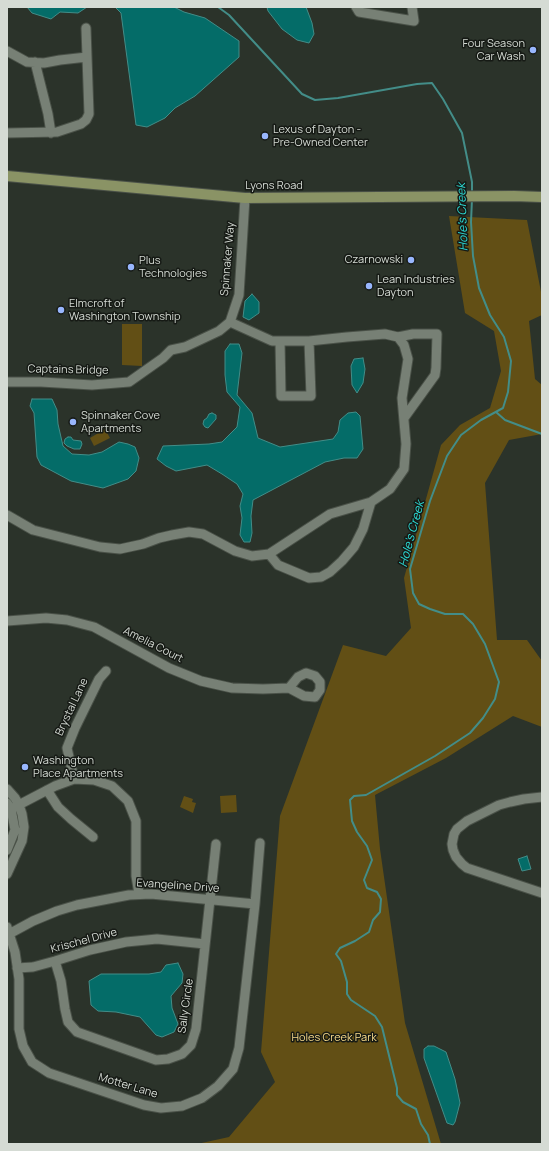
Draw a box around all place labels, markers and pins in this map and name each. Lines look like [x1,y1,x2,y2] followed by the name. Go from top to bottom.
[462,37,525,63] place label: Four Season Car Wash
[528,45,538,55] marker: Four Season Car Wash
[273,123,368,149] place label: Lexus of Dayton - Pre-Owned Center
[260,131,270,141] marker: Lexus of Dayton - Pre-Owned Center
[345,253,403,267] place label: Czarnowski
[139,254,207,280] place label: Plus Technologies
[406,255,416,265] marker: Czarnowski
[126,262,136,272] marker: Plus Technologies
[377,273,455,299] place label: Lean Industries Dayton
[364,281,374,291] marker: Lean Industries Dayton
[69,297,181,323] place label: Elmcroft of Washington Township
[56,305,66,315] marker: Elmcroft of Washington Township
[81,409,160,435] place label: Spinnaker Cove Apartments
[68,417,78,427] marker: Spinnaker Cove Apartments
[33,754,123,780] place label: Washington Place Apartments
[20,762,30,772] marker: Washington Place Apartments

